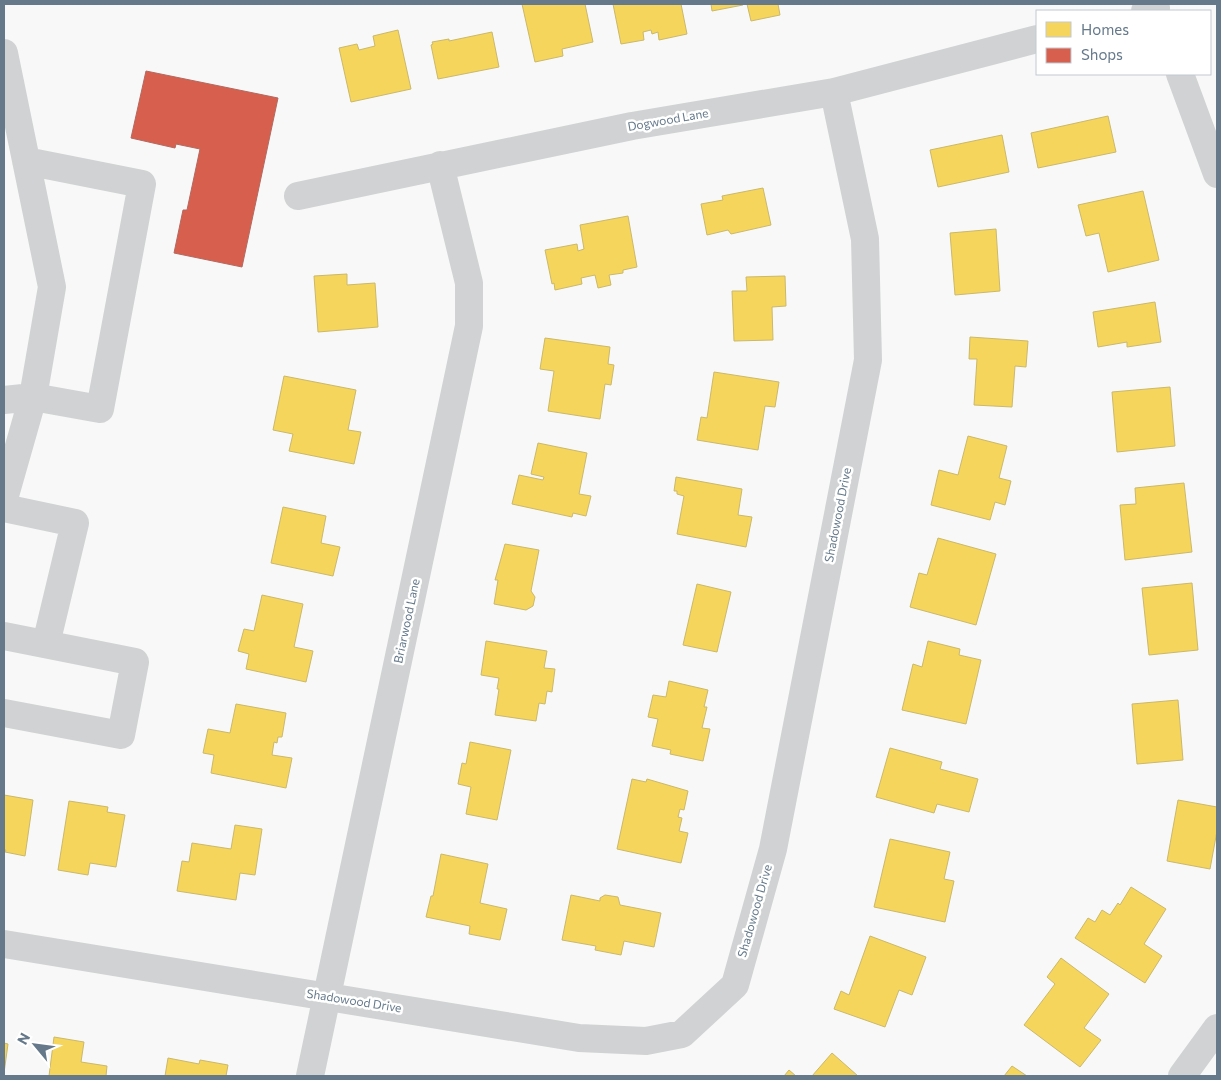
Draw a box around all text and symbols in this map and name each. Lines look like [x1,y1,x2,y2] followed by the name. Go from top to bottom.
[1036,10,1211,75] legend
[1081,20,1129,38] text: Homes
[1081,45,1123,63] text: Shops
[626,105,709,133] street label: Dogwood Lane
[821,466,853,563] street label: Shadowood Drive
[390,577,422,664] street label: Briarwood Lane
[734,863,774,959] street label: Shadowood Drive
[306,986,403,1014] street label: Shadowood Drive
[10,1020,60,1070] north arrow
[13,1030,33,1047] text: N

